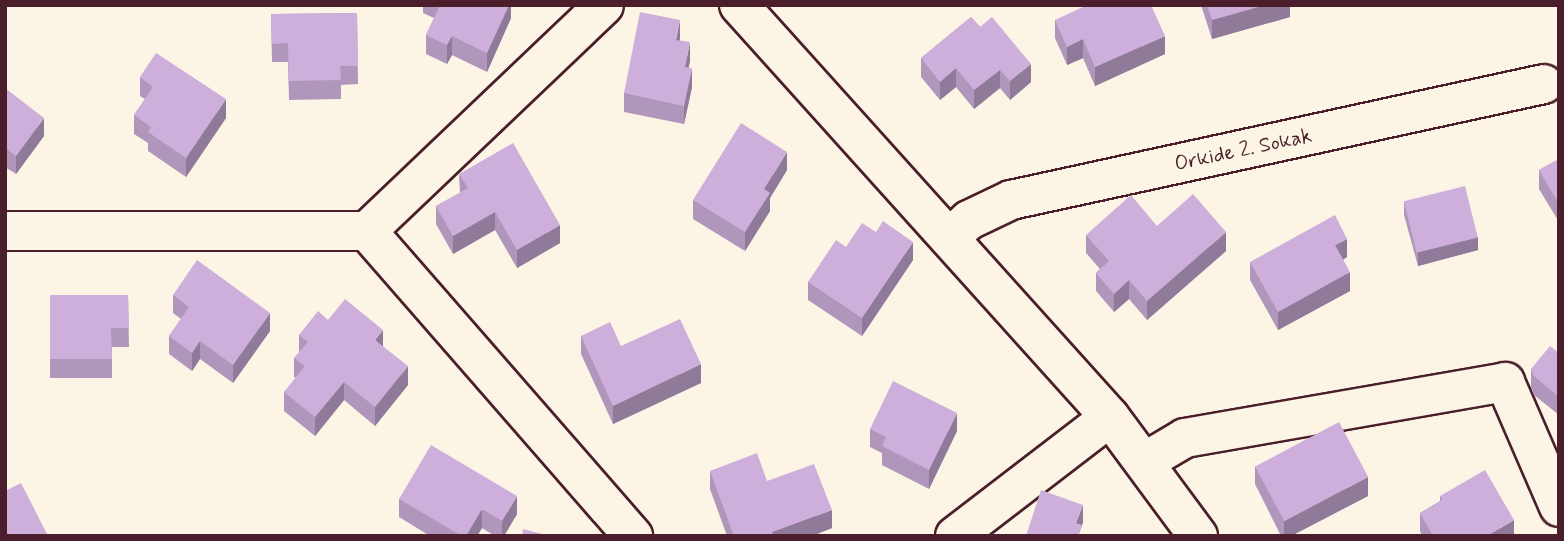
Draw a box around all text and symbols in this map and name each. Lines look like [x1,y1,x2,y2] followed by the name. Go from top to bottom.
[1172,123,1314,177] street label: Orkide 2. Sokak

